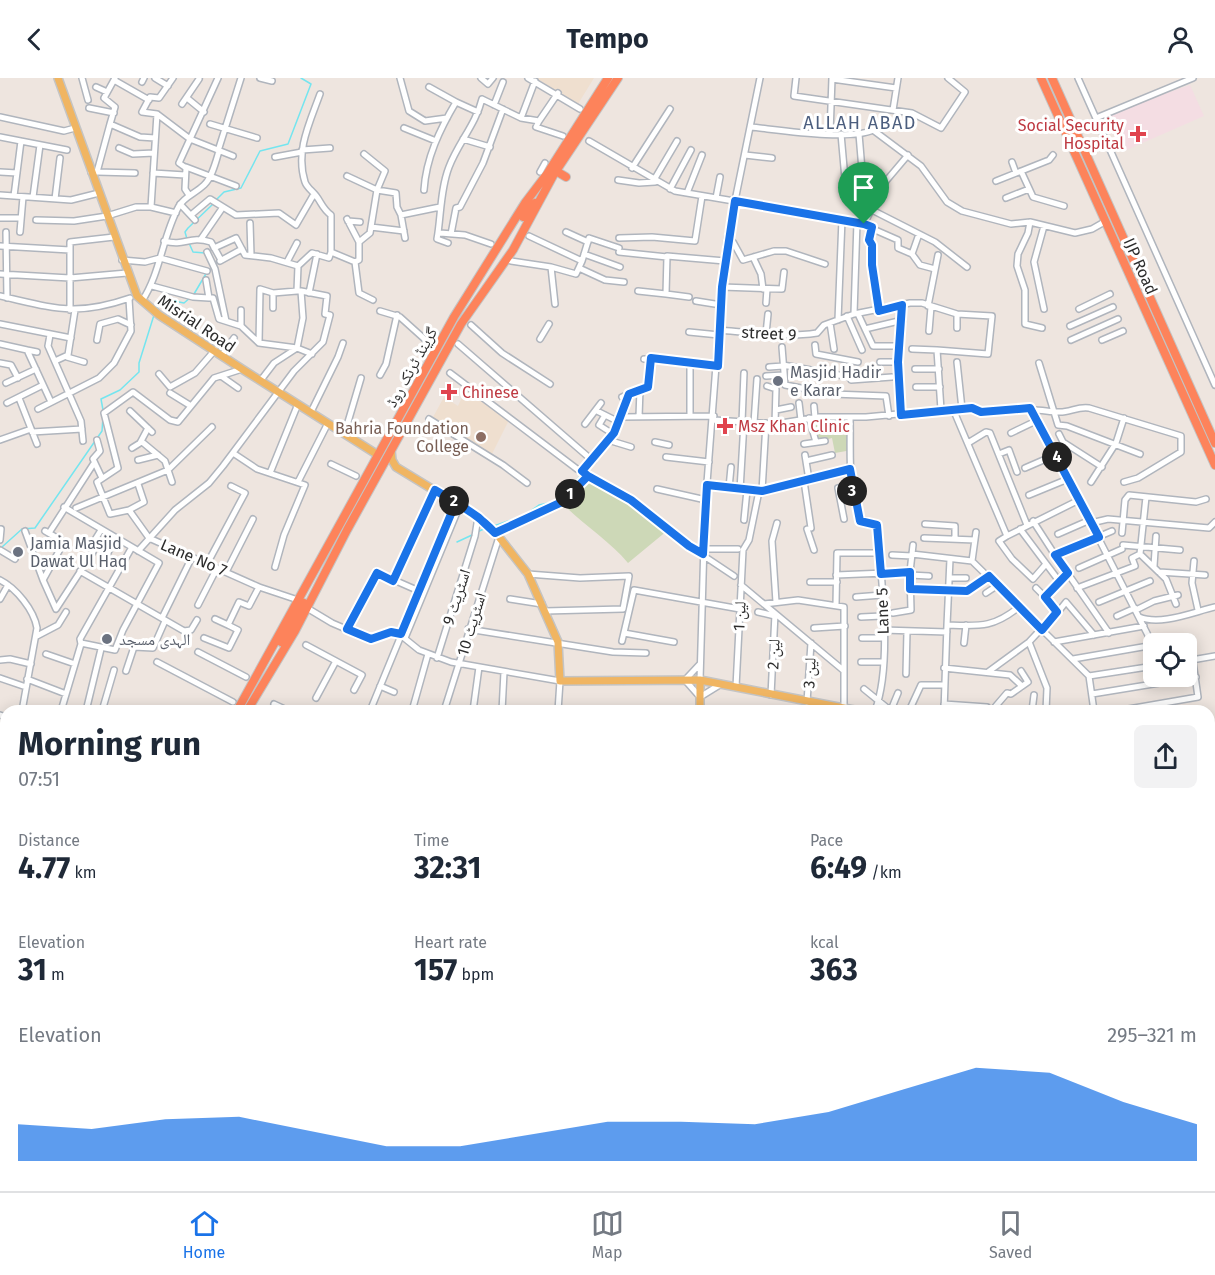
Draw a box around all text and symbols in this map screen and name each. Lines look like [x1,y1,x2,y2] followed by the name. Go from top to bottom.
[18,23,51,56] icon: back
[566,23,649,55] text: Tempo
[1164,23,1197,56] icon: person
[803,112,917,134] district label: ALLAH ABAD
[1018,116,1124,153] place label: Social Security Hospital
[1129,125,1147,143] marker: Social Security Hospital
[838,162,889,224] pin
[847,171,880,204] icon: arrive
[1120,235,1161,297] street label: IJP Road
[154,291,239,356] street label: Misrial Road
[741,323,797,344] street label: street 9
[382,324,441,411] street label: گرینڈ ٹرنک روڈ
[790,363,882,400] place label: Masjid Hadir e Karar
[771,374,785,388] marker: Masjid Hadir e Karar
[440,383,458,401] marker: Chinese
[462,383,519,402] place label: Chinese
[716,417,734,435] marker: Msz Khan Clinic
[738,417,850,436] place label: Msz Khan Clinic
[335,419,469,456] place label: Bahria Foundation College
[474,430,488,444] marker: Bahria Foundation College
[1042,442,1072,472] pin: 4
[1052,447,1062,466] text: 4
[837,476,867,506] pin: 3
[555,479,585,509] pin: 1
[848,481,856,500] text: 3
[566,484,574,503] text: 1
[439,486,469,516] pin: 2
[450,491,458,510] text: 2
[30,534,127,571] place label: Jamia Masjid Dawat Ul Haq
[158,535,230,580] street label: Lane No 7
[11,545,25,559] marker: Jamia Masjid Dawat Ul Haq
[439,567,474,628] street label: اسٹریٹ 9
[872,587,893,635] street label: Lane 5
[453,590,490,658] street label: اسٹریٹ 10
[729,601,751,631] street label: لین 1
[119,630,190,650] place label: الہدی مسجد
[100,632,114,646] marker: الہدی مسجد
[1143,633,1197,687] map controls
[1143,633,1197,687] button: locate
[763,638,785,670] street label: لین 2
[799,657,821,689] street label: لین 3
[18,724,201,764] text: Morning run
[1134,725,1197,788] button: share
[18,767,60,791] text: 07:51
[18,831,80,850] text: Distance
[414,831,449,850] text: Time
[810,831,843,850] text: Pace
[18,850,70,886] text: 4.77
[414,850,481,886] text: 32:31
[810,850,867,886] text: 6:49
[70,863,96,882] text: km
[867,863,902,882] text: /km
[18,933,85,952] text: Elevation
[414,933,487,952] text: Heart rate
[810,933,839,952] text: kcal
[18,952,47,988] text: 31
[414,952,457,988] text: 157
[810,952,858,988] text: 363
[47,965,65,984] text: m
[457,965,494,984] text: bpm
[18,1023,102,1047] text: Elevation
[1107,1023,1197,1047] text: 295–321 m
[183,1207,225,1262] tab: Home
[591,1207,624,1262] tab: Map
[989,1207,1032,1262] tab: Saved

